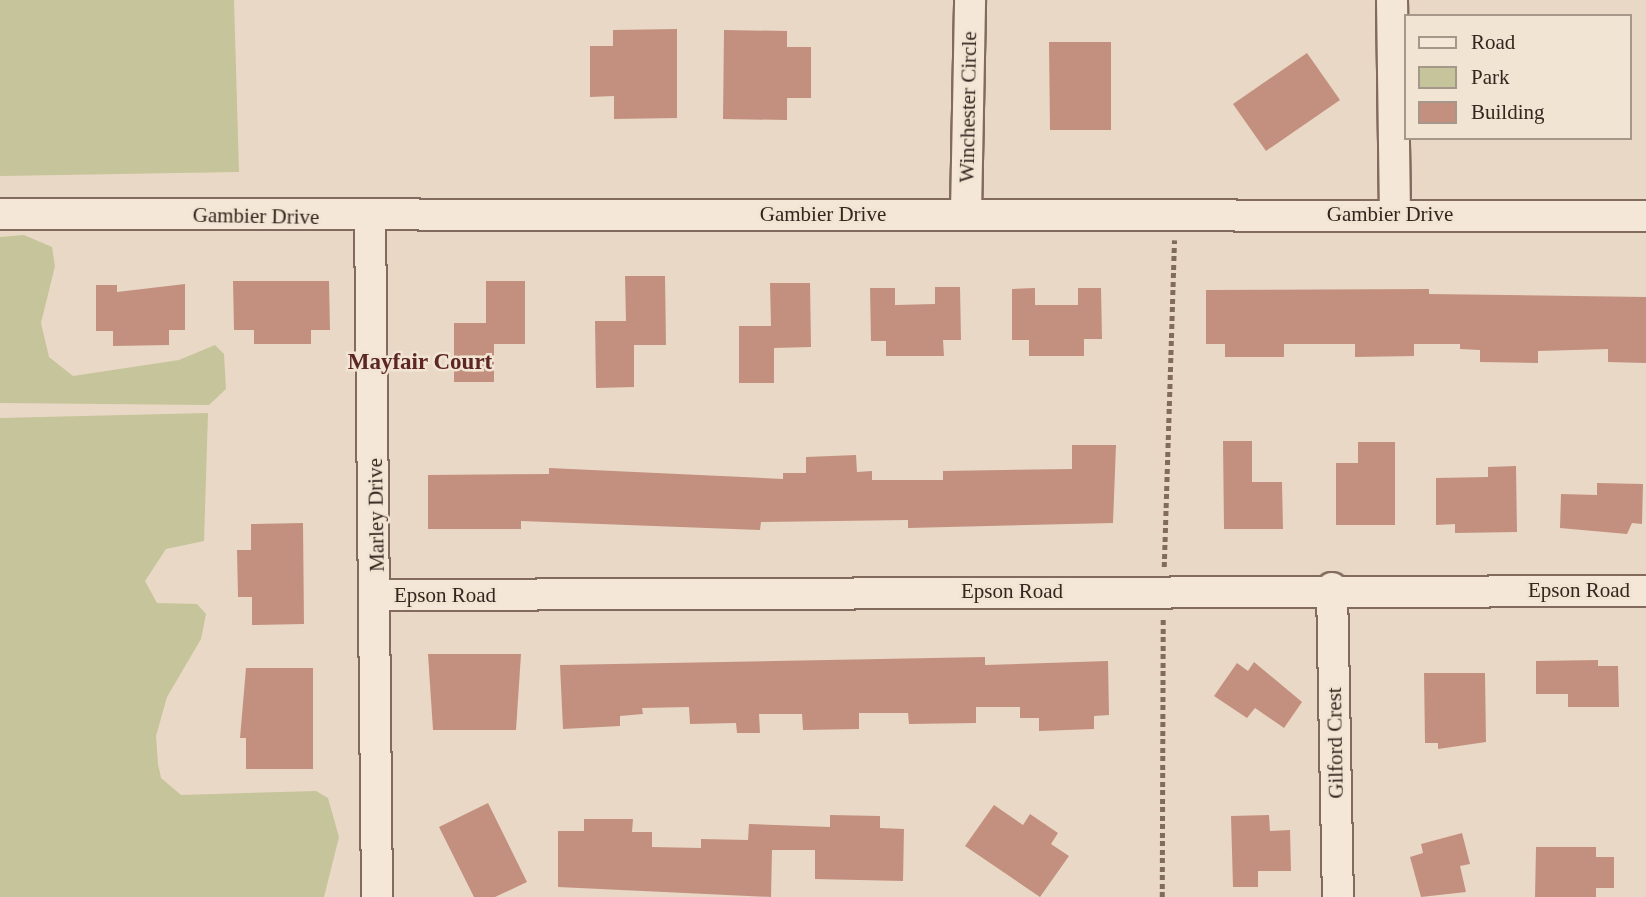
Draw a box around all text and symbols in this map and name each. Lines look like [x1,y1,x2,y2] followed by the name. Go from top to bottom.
[1404,14,1632,140] legend
[1471,30,1515,54] text: Road
[954,31,982,183] street label: Winchester Circle
[1471,65,1510,89] text: Park
[1471,100,1545,124] text: Building
[760,201,886,227] street label: Gambier Drive
[1327,201,1453,227] street label: Gambier Drive
[193,202,319,230] street label: Gambier Drive
[348,348,492,376] district label: Mayfair Court
[362,458,390,572] street label: Marley Drive
[1528,577,1630,603] street label: Epson Road
[961,578,1063,604] street label: Epson Road
[394,582,496,608] street label: Epson Road
[1321,687,1349,799] street label: Gilford Crest

